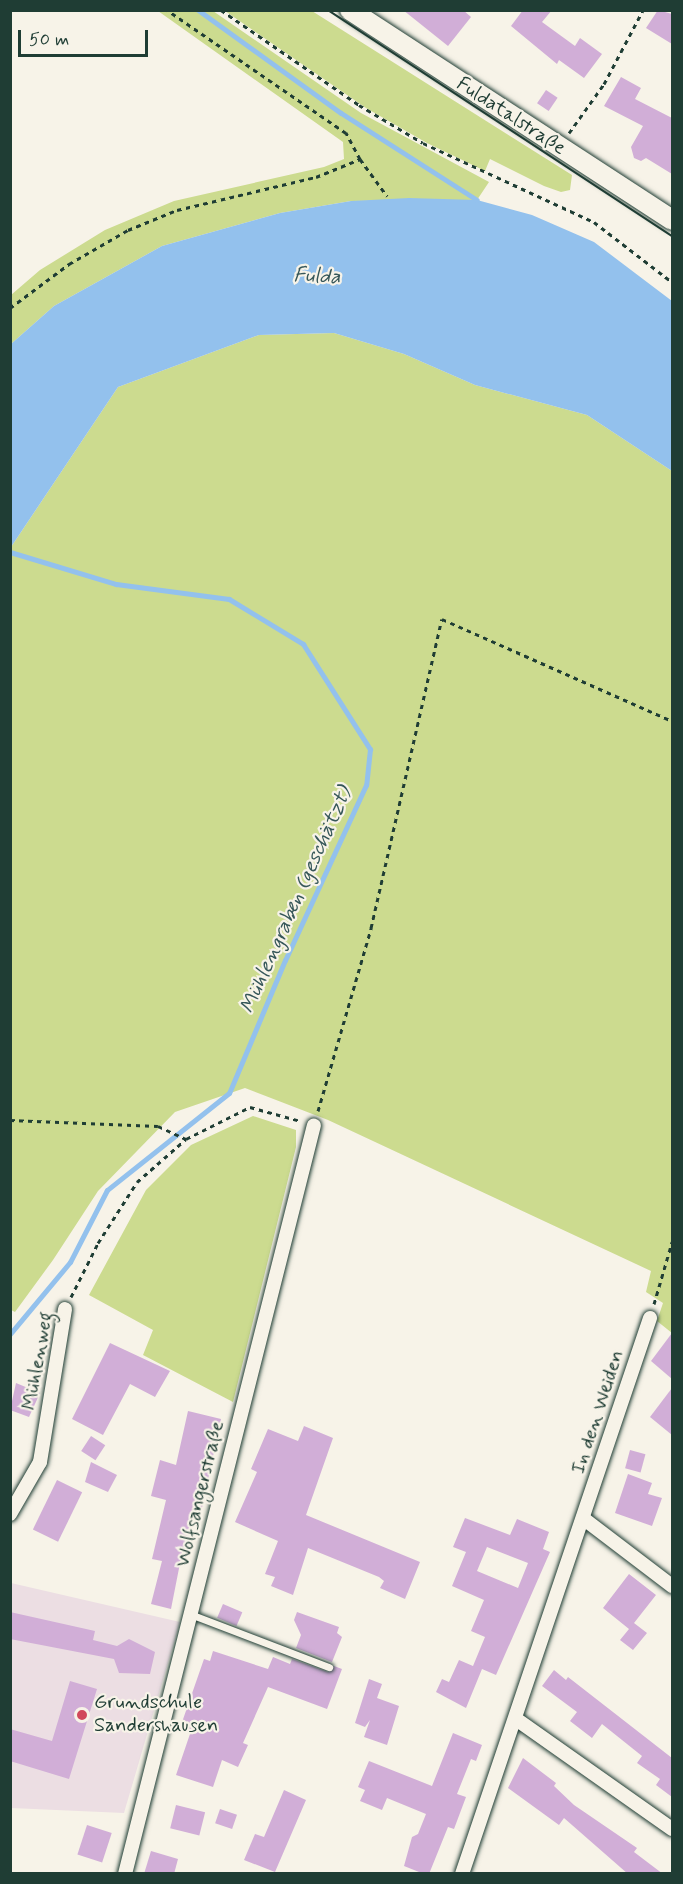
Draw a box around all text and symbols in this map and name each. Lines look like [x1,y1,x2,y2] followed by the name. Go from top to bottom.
[21,18,152,56] scale bar
[29,28,69,52] text: 50 m
[452,72,570,160] street label: Fuldatalstraße
[293,263,341,289] water label: Fulda
[235,783,357,1017] water label: Mühlengraben (geschätzt)
[18,1310,58,1412] street label: Mühlenweg
[567,1349,629,1475] street label: In den Weiden
[170,1418,230,1570] street label: Wolfsangerstraße
[94,1691,218,1738] place label: Grundschule Sandershausen
[75,1708,89,1722] marker: Grundschule Sandershausen

